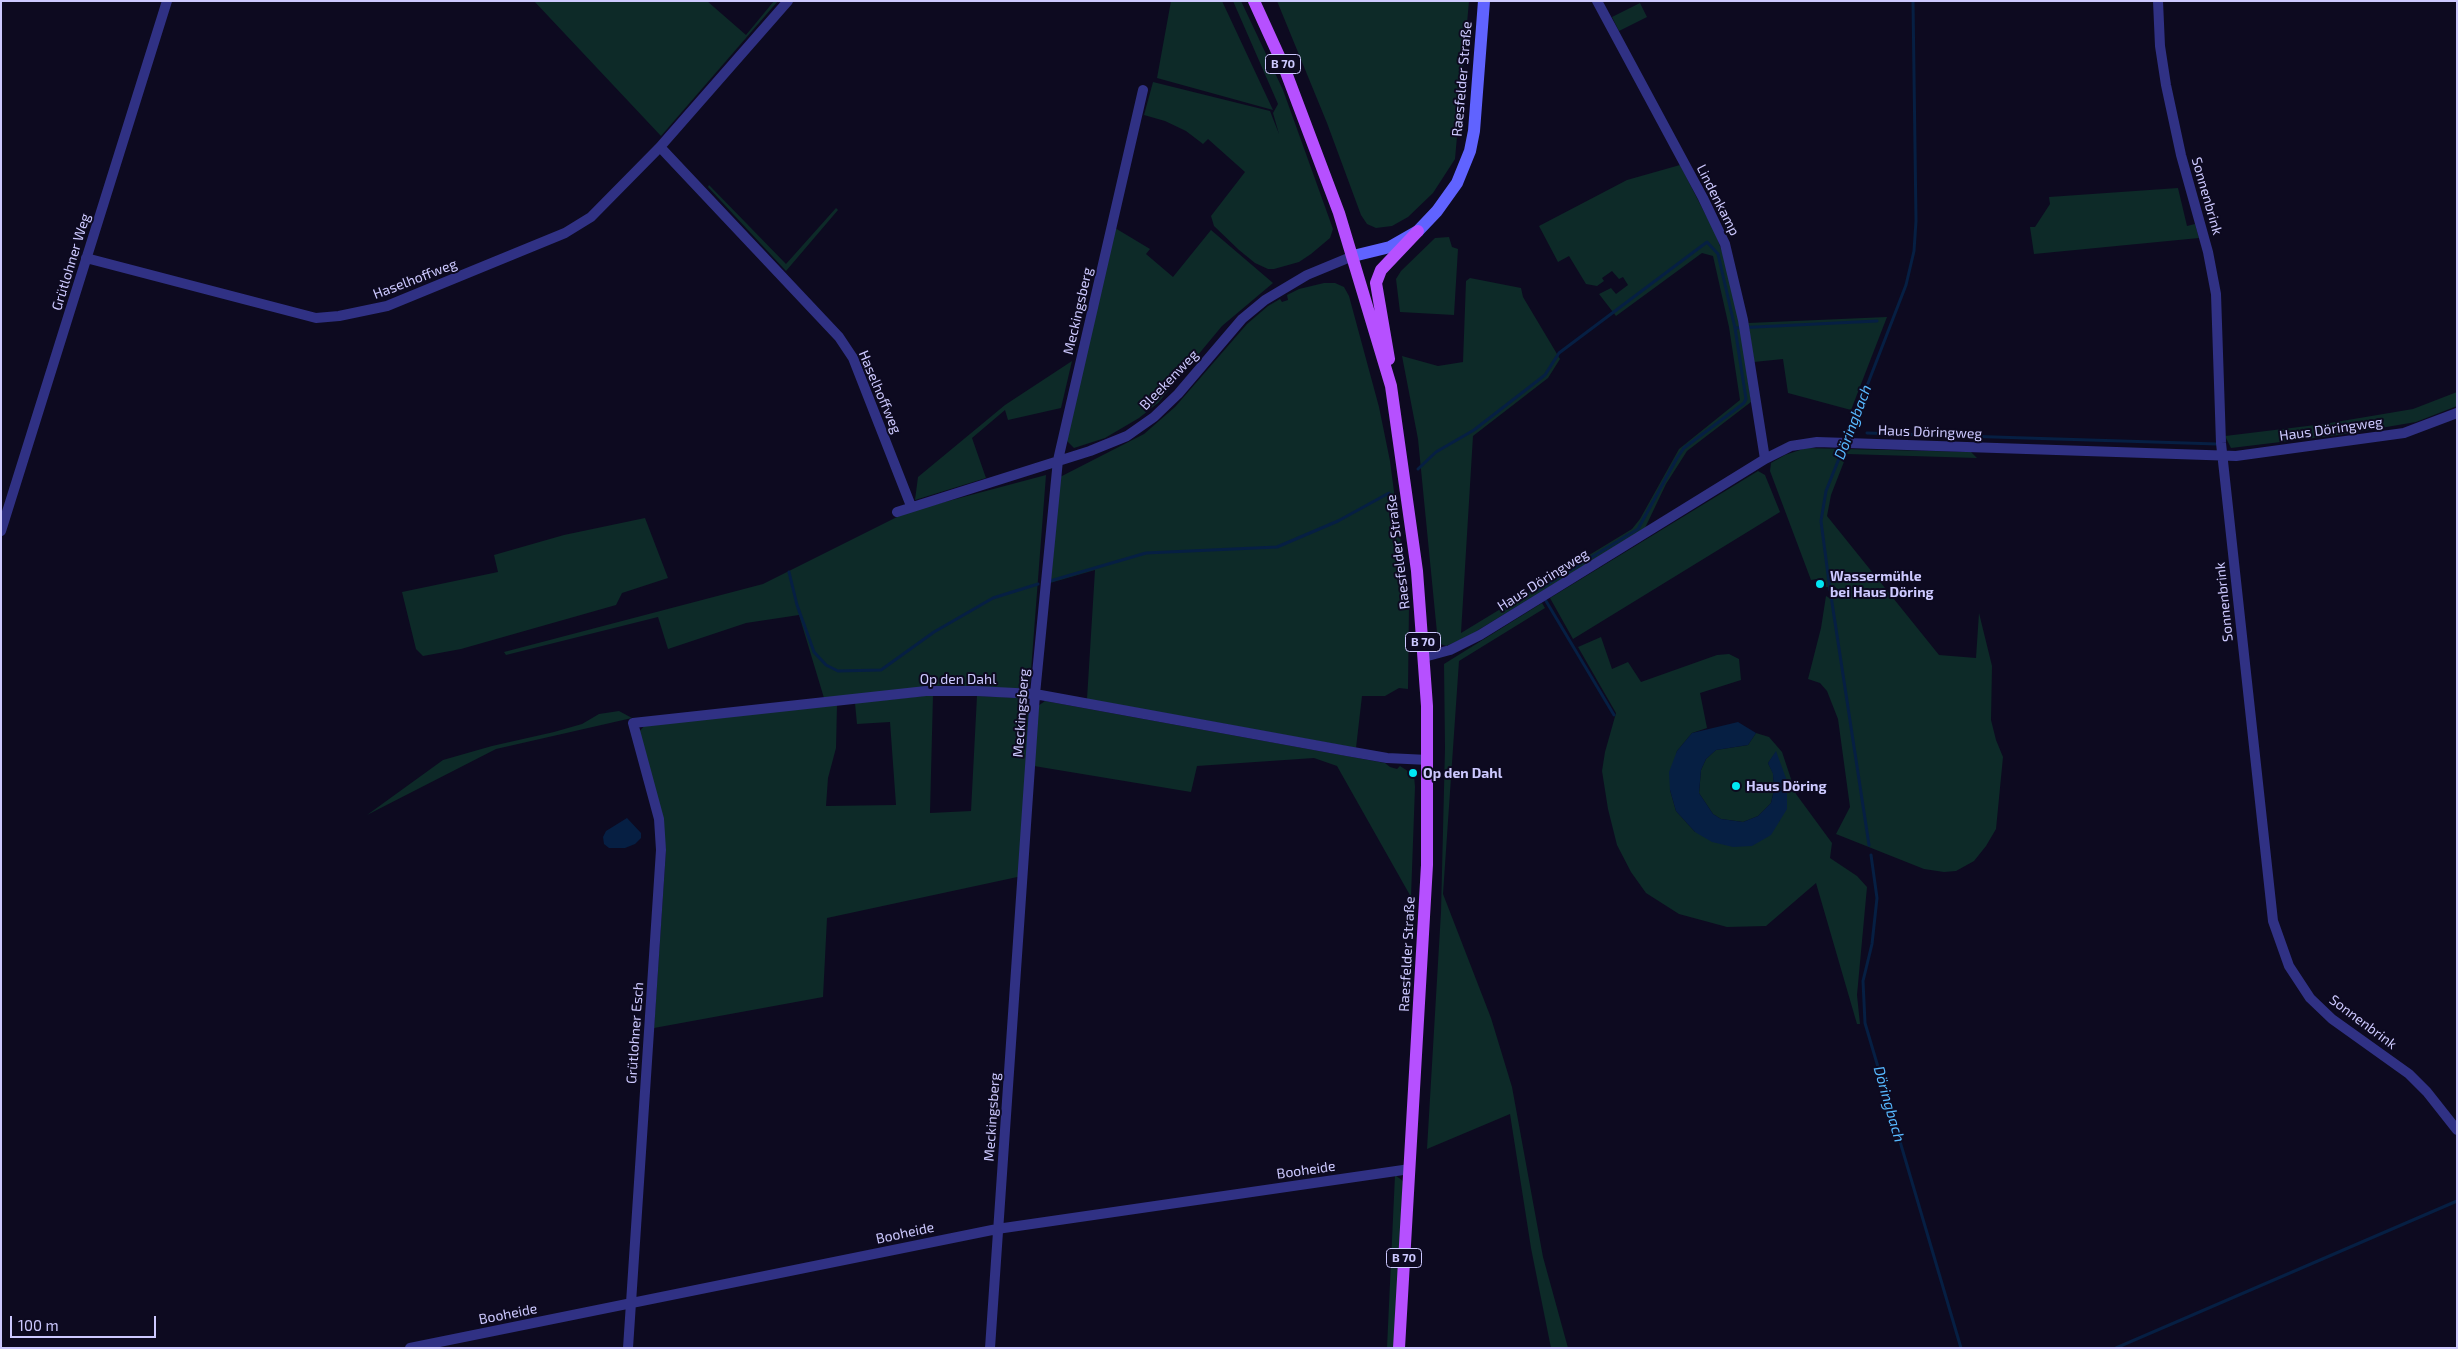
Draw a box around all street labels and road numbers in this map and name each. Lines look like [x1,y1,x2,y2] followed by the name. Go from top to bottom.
[1449,21,1475,137] street label: Raesfelder Straße
[1266,54,1300,74] road number: B 70
[2188,155,2226,237] street label: Sonnenbrink
[1693,162,1743,238] street label: Lindenkamp
[48,211,94,313] street label: Grütlohner Weg
[371,255,459,303] street label: Haselhoffweg
[1060,266,1096,356] street label: Meckingsberg
[1136,346,1202,414] street label: Bleekenweg
[855,348,905,436] street label: Haselhoffweg
[2278,413,2384,445] street label: Haus Döringweg
[1878,422,1982,442] street label: Haus Döringweg
[1383,494,1413,610] street label: Raesfelder Straße
[1494,545,1592,615] street label: Haus Döringweg
[2211,561,2237,643] street label: Sonnenbrink
[1406,632,1440,652] road number: B 70
[1010,668,1032,758] street label: Meckingsberg
[920,671,996,687] street label: Op den Dahl
[1396,896,1418,1012] street label: Raesfelder Straße
[623,981,647,1085] street label: Grütlohner Esch
[2326,991,2400,1053] street label: Sonnenbrink
[981,1072,1003,1162] street label: Meckingsberg
[1275,1158,1337,1182] street label: Booheide
[874,1219,936,1247] street label: Booheide
[1386,1248,1422,1268] road number: B 70
[477,1300,539,1328] street label: Booheide

